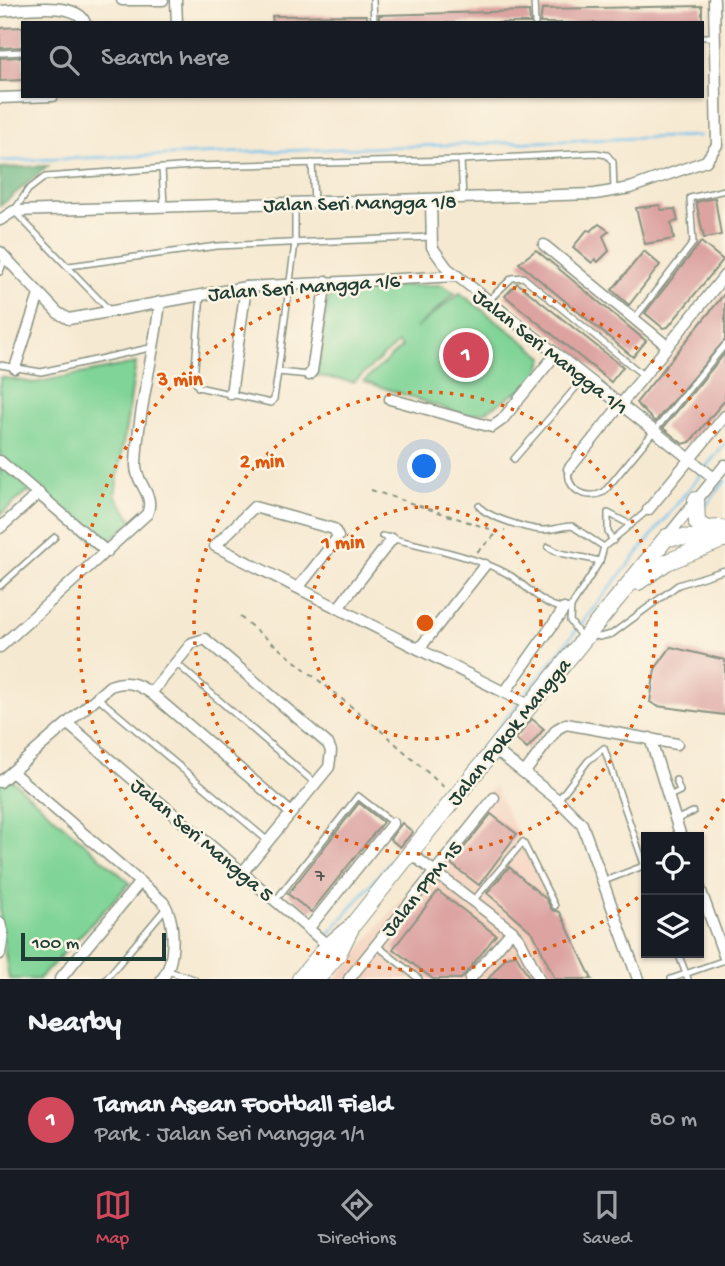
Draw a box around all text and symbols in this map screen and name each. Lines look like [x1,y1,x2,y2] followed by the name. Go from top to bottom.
[21,21,704,98] search box
[45,41,83,79] icon: search
[101,44,229,75] text: Search here
[263,191,457,220] street label: Jalan Seri Mangga 1/8
[207,270,401,309] street label: Jalan Seri Mangga 1/6
[466,285,632,422] street label: Jalan Seri Mangga 1/1
[443,329,489,381] pin: 1
[156,369,204,394] text: 3 min
[407,449,441,483] your location
[240,451,285,476] text: 2 min
[321,532,365,557] text: 1 min
[413,611,437,635] centre of rings
[443,653,579,812] street label: Jalan Pokok Mangga
[124,774,277,909] street label: Jalan Seri Mangga 5
[641,832,704,958] map controls
[641,832,704,895] button: locate
[377,837,470,943] street label: Jalan PPM 15
[314,867,325,888] house number: 7
[641,895,704,958] button: layers
[21,930,166,962] scale bar
[32,933,79,956] text: 100 m
[28,1007,121,1042] text: Nearby
[95,1091,392,1122] text: Taman Asean Football Field
[46,1107,56,1134] text: 1
[650,1107,697,1134] text: 80 m
[95,1122,365,1149] text: Park · Jalan Seri Mangga 1/1
[94,1186,132,1251] tab: Map
[319,1186,396,1251] tab: Directions
[583,1186,631,1251] tab: Saved

